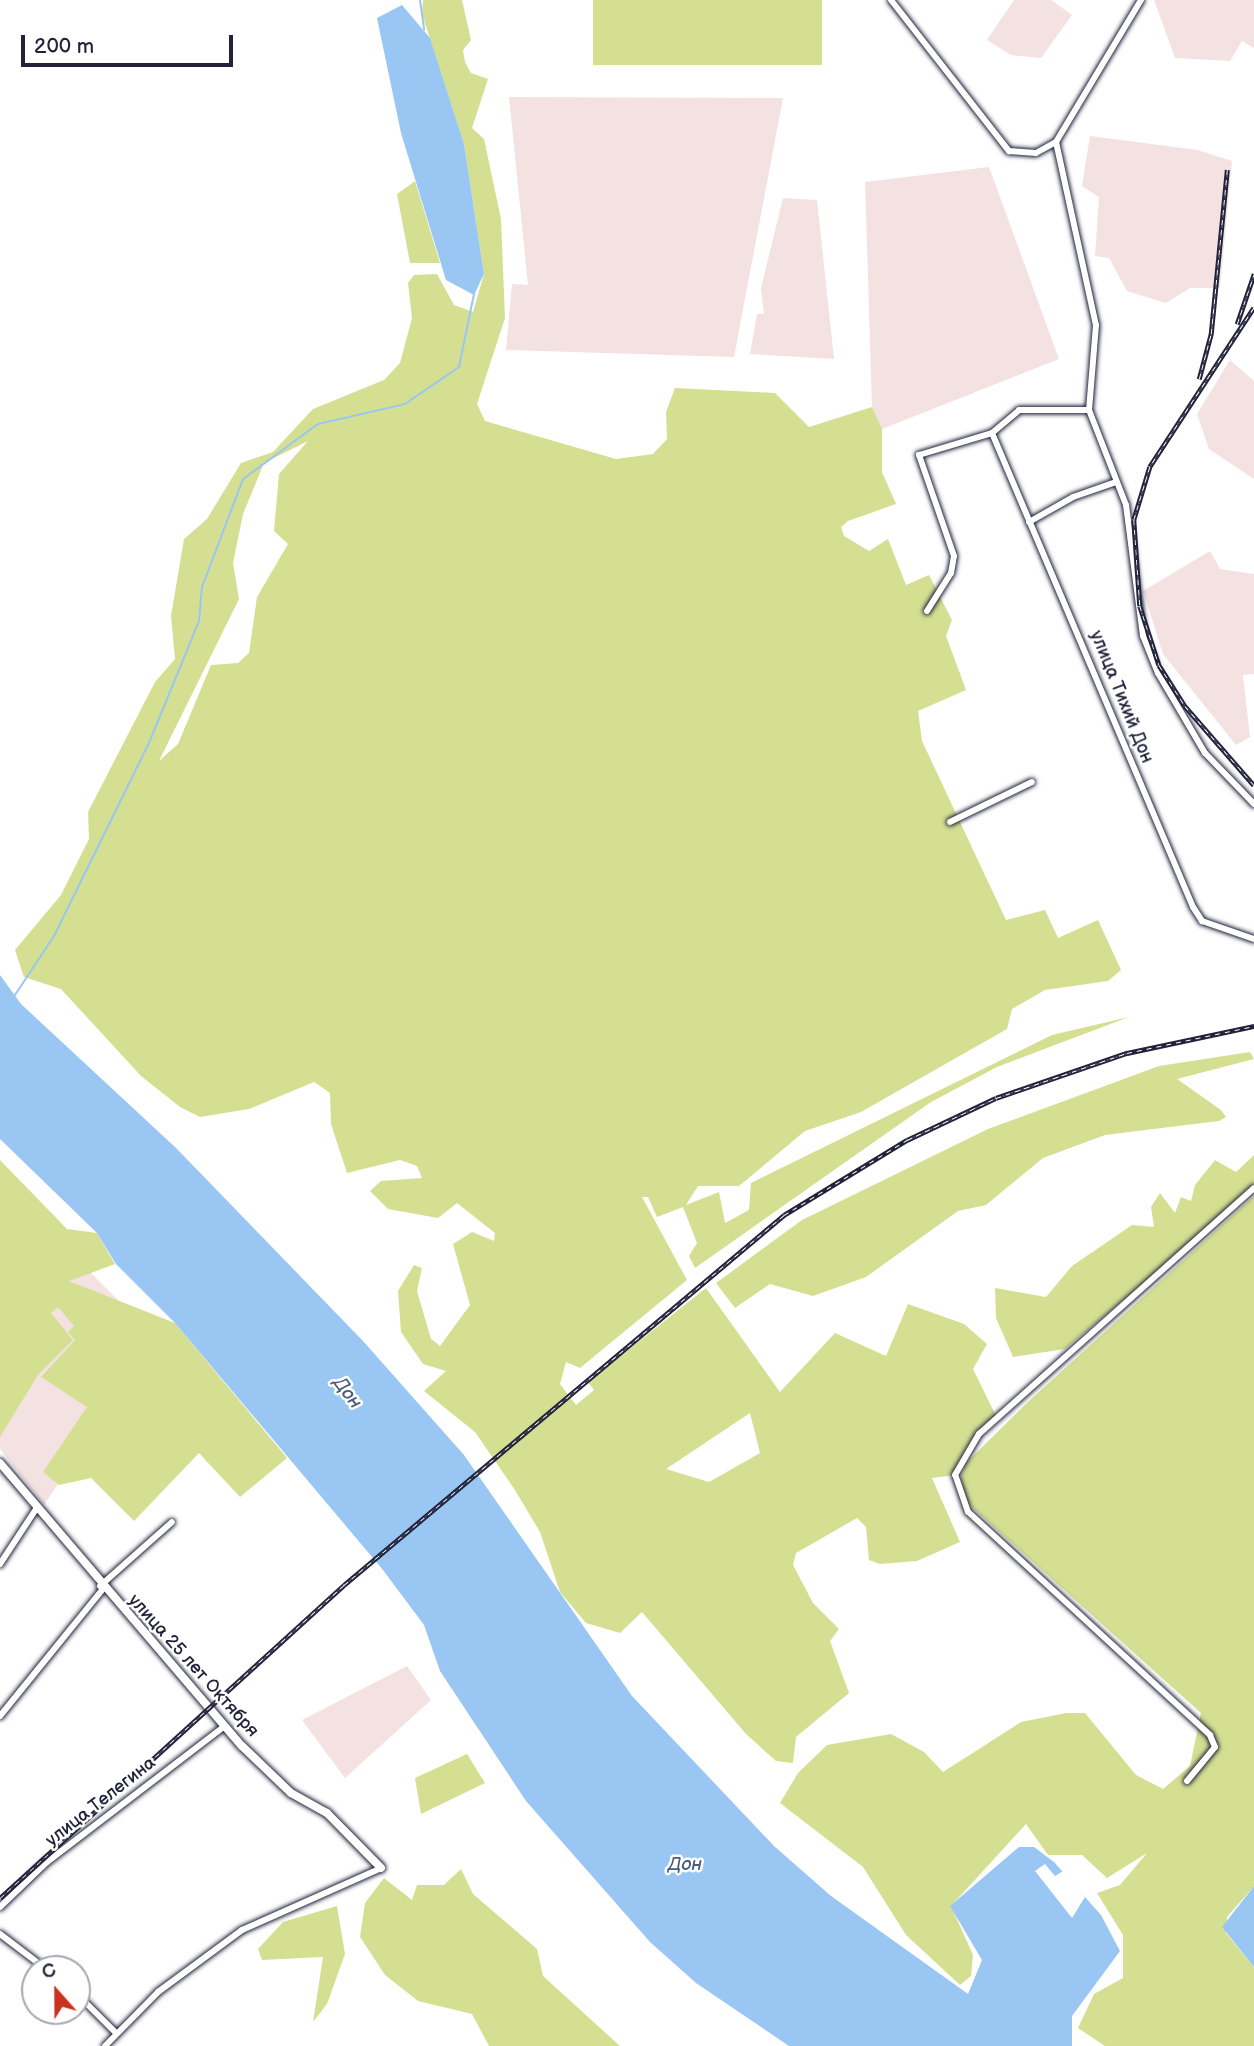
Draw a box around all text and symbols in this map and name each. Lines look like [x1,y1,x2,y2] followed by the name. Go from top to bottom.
[24,21,236,65] scale bar
[34,34,94,59] text: 200 m
[1085,628,1157,766] street label: улица Тихий Дон
[328,1373,366,1413] water label: Дон
[123,1590,263,1742] street label: улица 25 лет Октября
[42,1752,160,1852] street label: улица Телегина
[668,1854,702,1876] water label: Дон
[21,1955,91,2025] north arrow
[39,1959,59,1985] text: С

